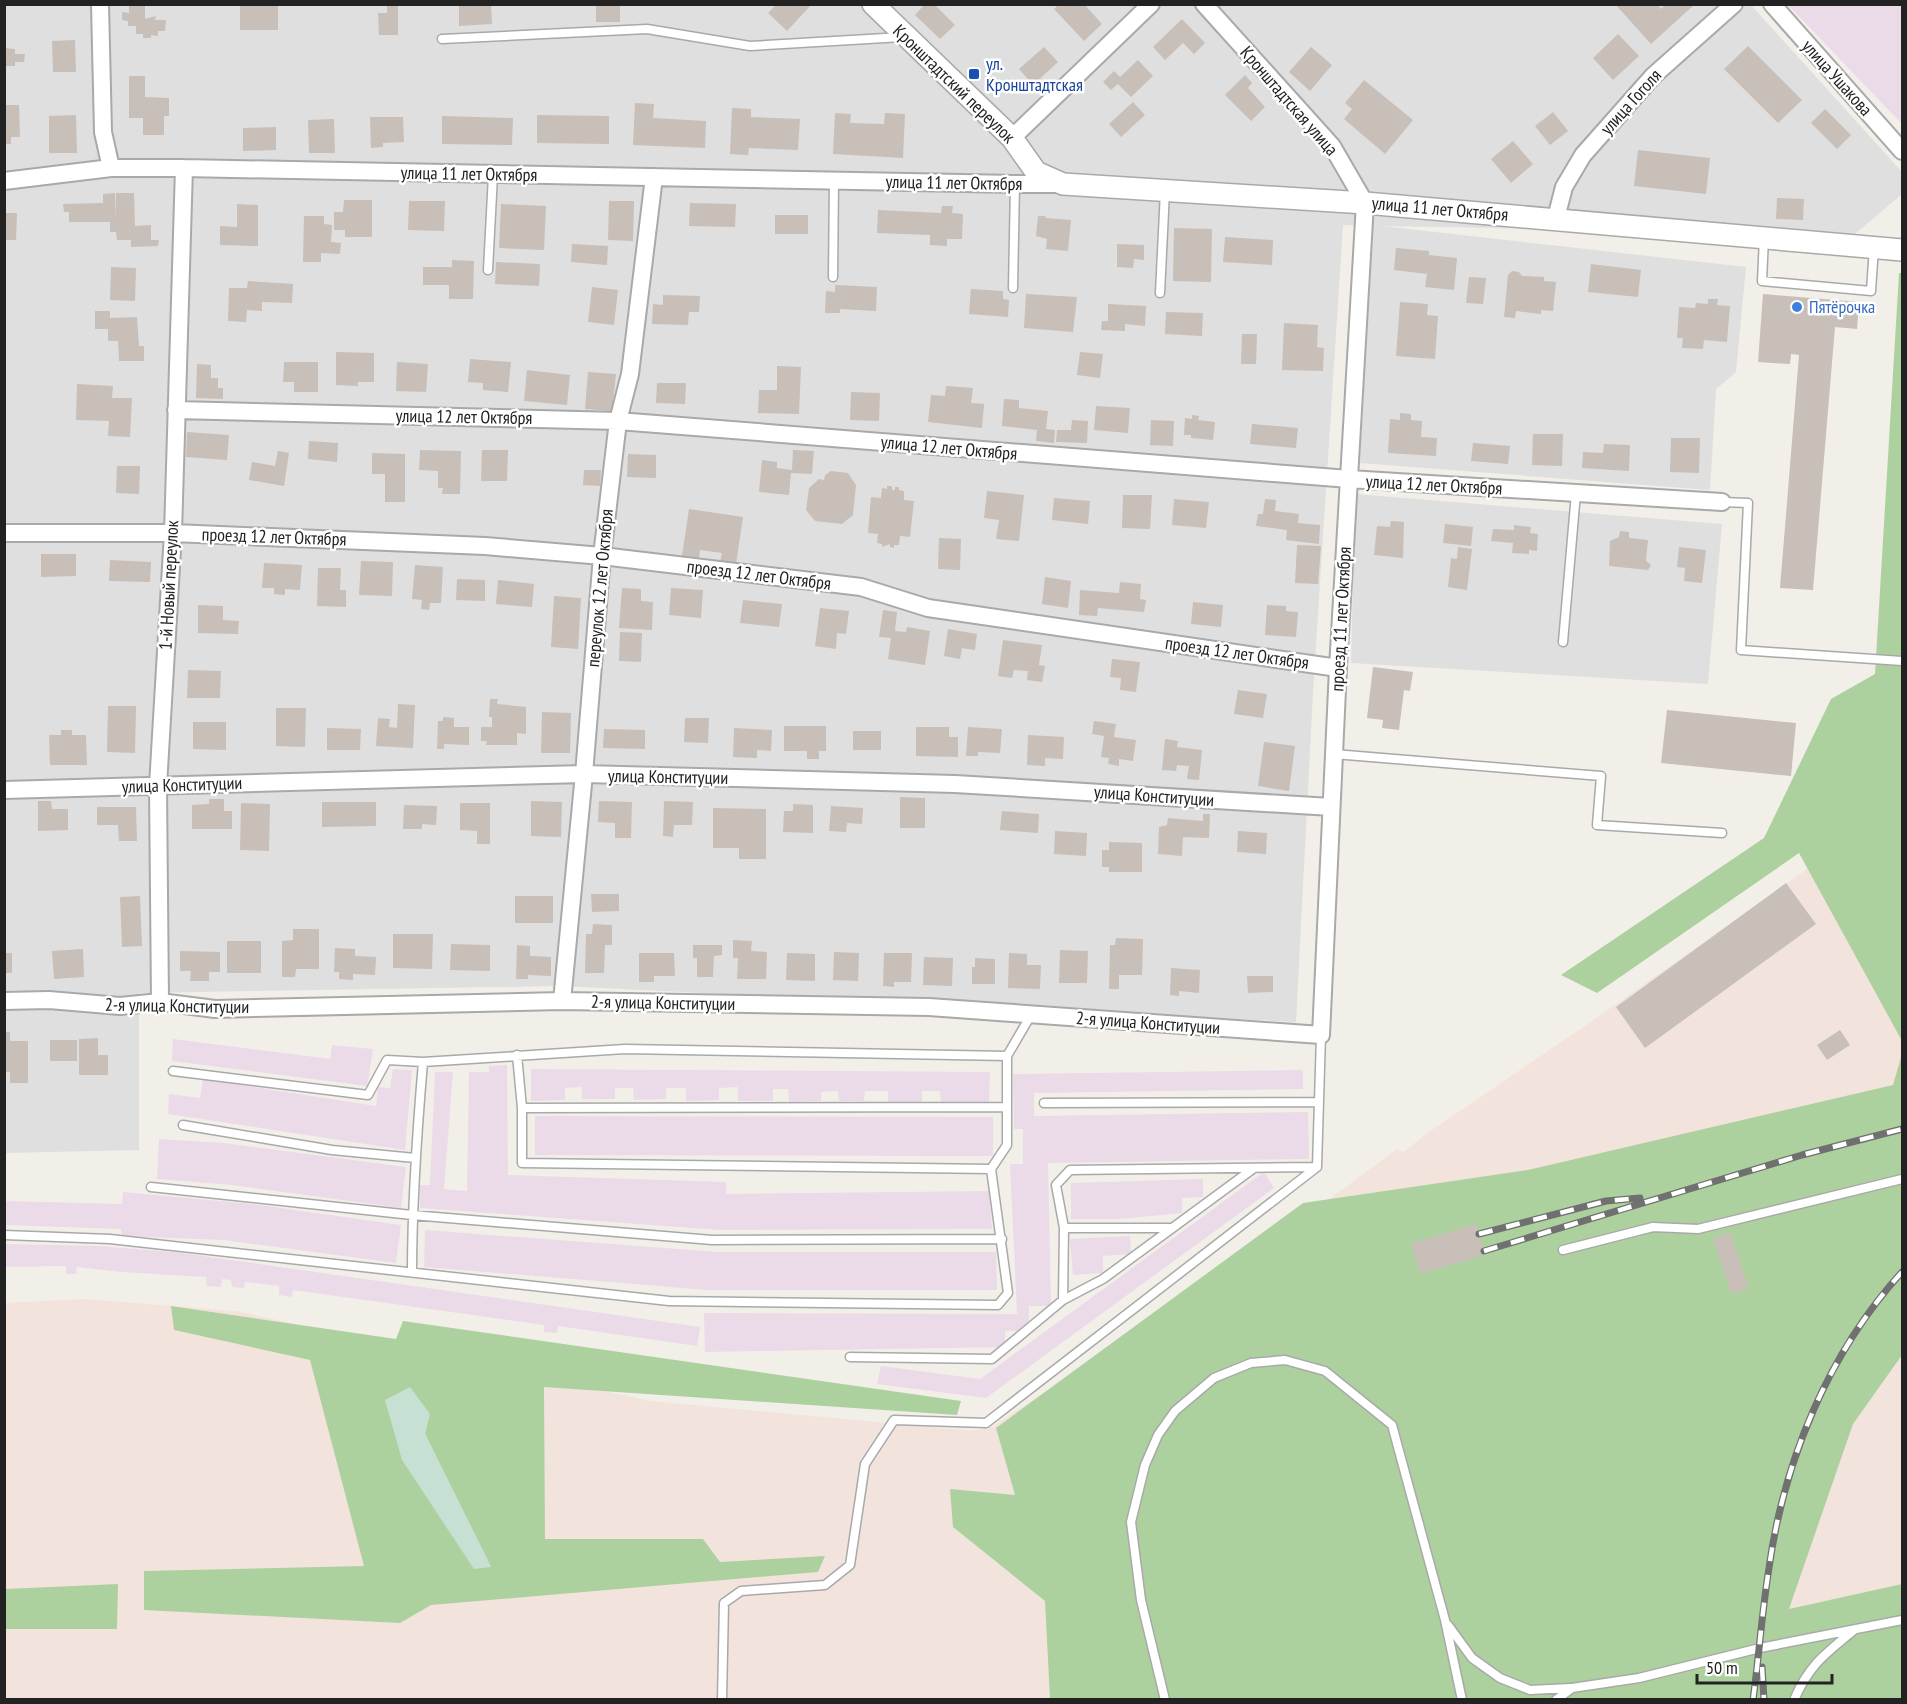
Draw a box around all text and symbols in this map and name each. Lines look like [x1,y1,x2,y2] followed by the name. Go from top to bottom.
[888,19,1020,148] street label: Кронштадтский переулок
[1797,35,1878,121] street label: улица Ушакова
[1236,41,1343,160] street label: Кронштадтская улица
[986,52,1083,96] place label: ул. Кронштадтская
[1595,64,1666,139] street label: улица Гоголя
[967,67,981,81] marker: ул. Кронштадтская
[400,161,538,186] street label: улица 11 лет Октября
[885,170,1023,195] street label: улица 11 лет Октября
[1371,191,1509,226] street label: улица 11 лет Октября
[1809,295,1875,318] place label: Пятёрочка
[1790,300,1804,314] marker: Пятёрочка
[395,404,533,429] street label: улица 12 лет Октября
[880,430,1018,465] street label: улица 12 лет Октября
[1365,469,1503,500] street label: улица 12 лет Октября
[581,508,618,668] street label: переулок 12 лет Октября
[154,519,183,650] street label: 1-й Новый переулок
[201,522,347,551] street label: проезд 12 лет Октября
[1325,546,1356,692] street label: проезд 11 лет Октября
[686,554,832,595] street label: проезд 12 лет Октября
[1164,631,1310,674] street label: проезд 12 лет Октября
[608,764,728,789] street label: улица Конституции
[121,771,243,798] street label: улица Конституции
[1093,780,1215,811] street label: улица Конституции
[591,990,735,1015] street label: 2-я улица Конституции
[105,993,249,1018] street label: 2-я улица Конституции
[1075,1006,1221,1039] street label: 2-я улица Конституции
[1697,1647,1832,1685] scale bar
[1706,1656,1738,1679] text: 50 m

